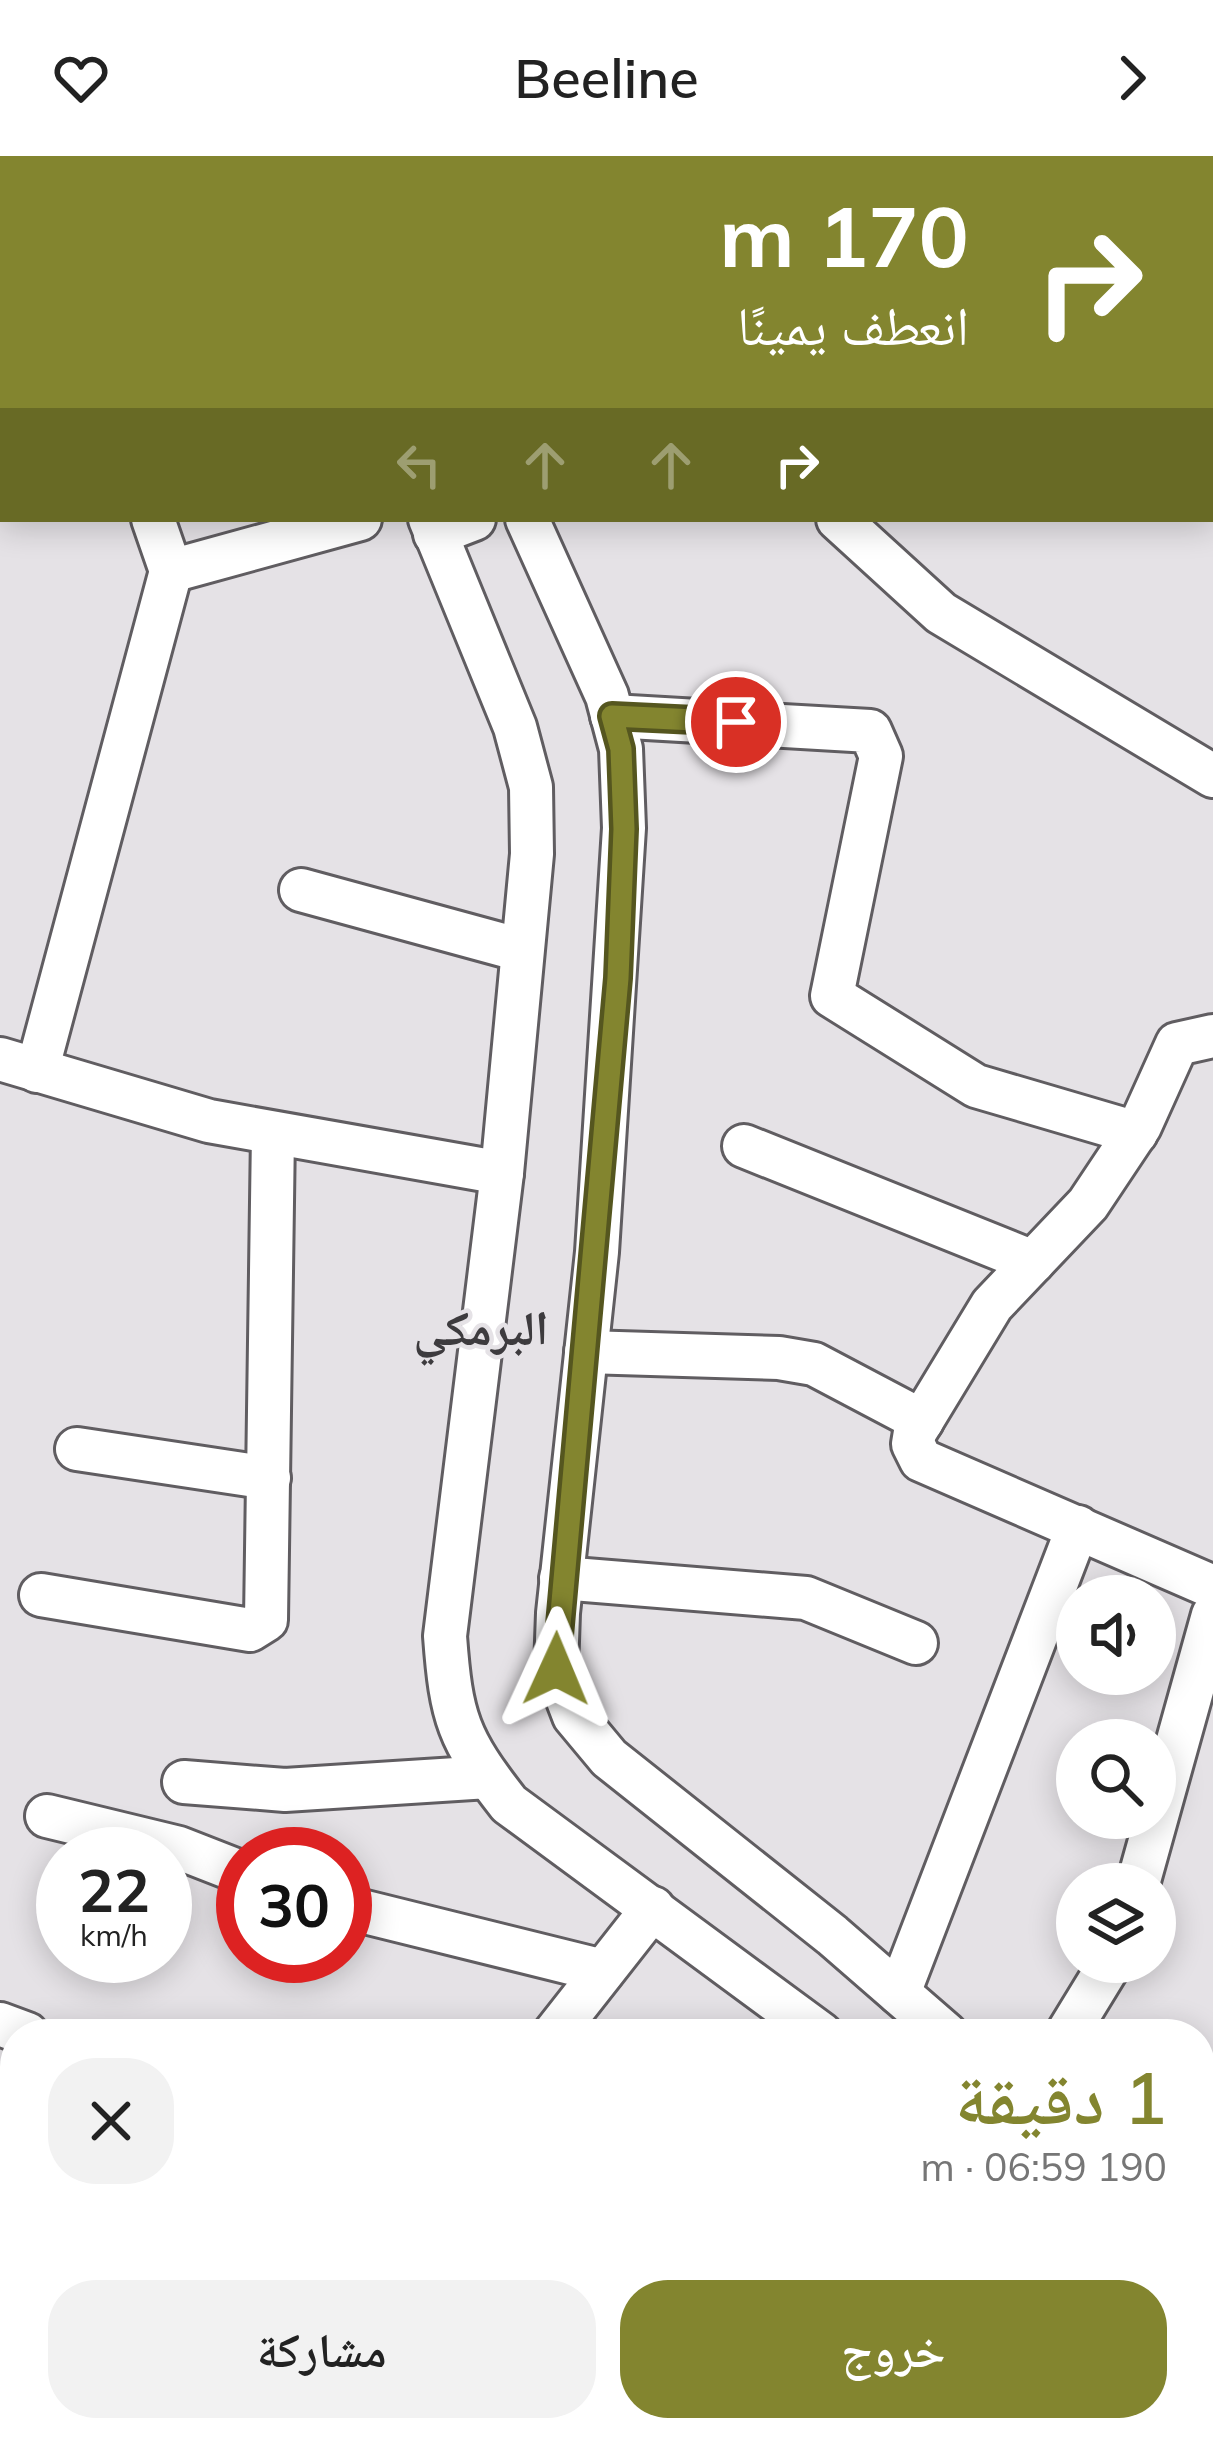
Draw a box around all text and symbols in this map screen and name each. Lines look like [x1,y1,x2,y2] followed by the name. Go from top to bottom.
[514,44,699,112] text: Beeline
[48,45,114,111] icon: heart
[1099,45,1165,111] icon: forward
[719,183,969,288] text: 170 m
[1011,204,1167,360] icon: right
[737,291,969,359] text: انعطف يمينًا
[386,432,452,498] icon: left
[512,432,578,498] icon: ahead
[638,432,704,498] icon: ahead
[764,432,830,498] icon: right
[685,671,787,773] pin
[703,689,769,755] icon: arrive
[413,1297,549,1366] district label: البرمكي
[1056,1575,1176,1983] map controls
[1056,1575,1176,1695] button: sound
[493,1606,619,1732] position arrow
[1056,1719,1176,1839] button: search
[216,1827,372,1983] speed limit sign: 30
[78,1852,150,1927] text: 22
[1056,1863,1176,1983] button: layers
[80,1916,148,1954] text: km/h
[955,2052,1167,2142] text: 1 دقيقة
[48,2058,174,2184] button: close
[921,2142,1167,2191] text: 190 m · 06:59
[48,2280,596,2418] button: مشاركة
[620,2280,1167,2418] button: خروج

